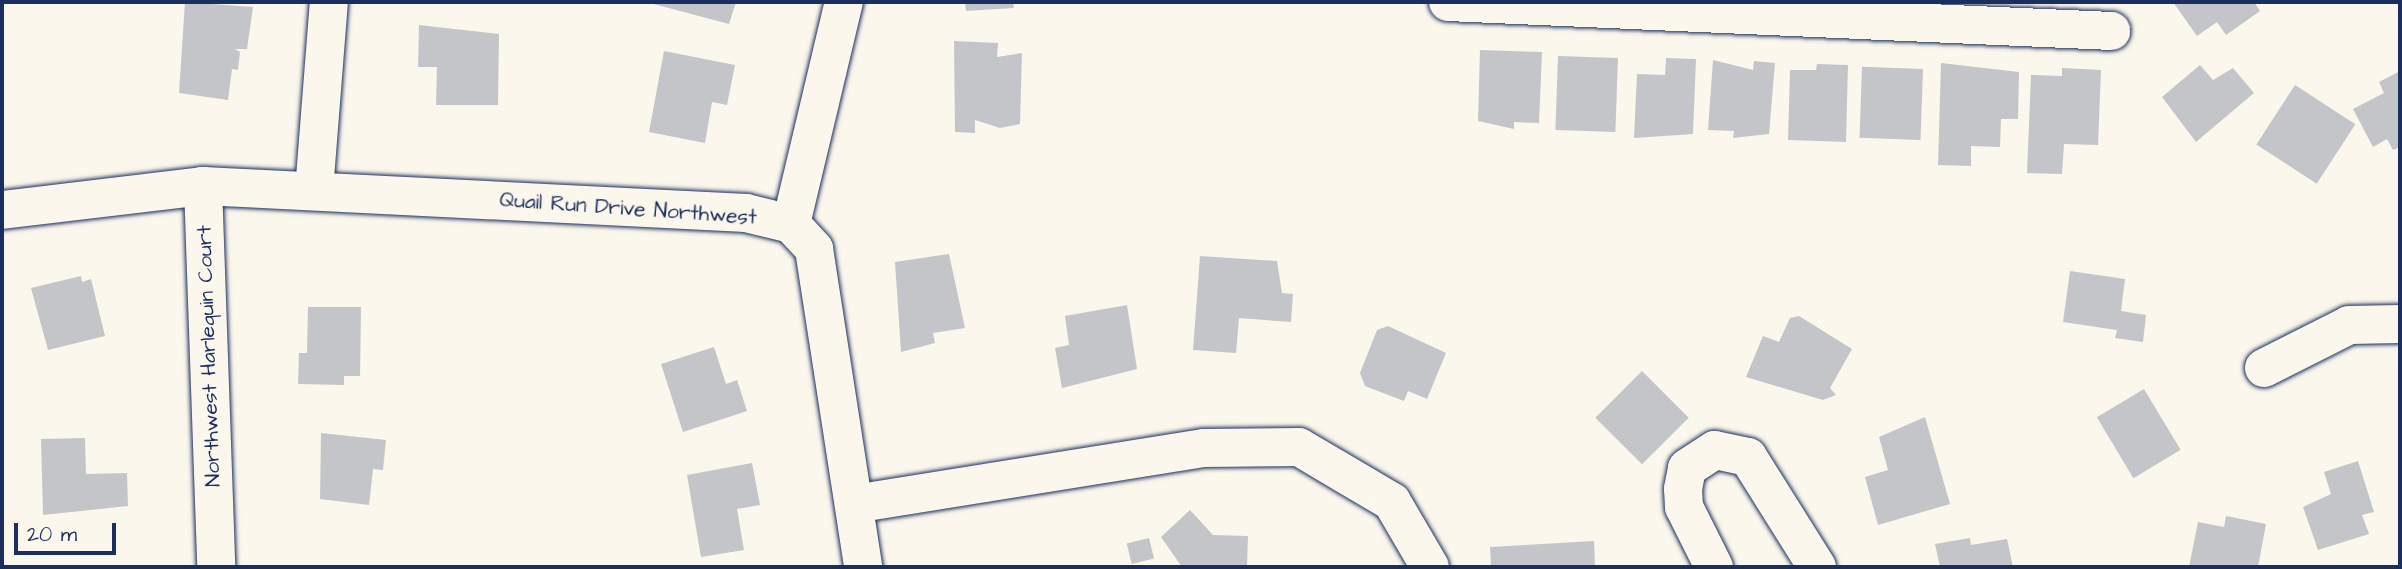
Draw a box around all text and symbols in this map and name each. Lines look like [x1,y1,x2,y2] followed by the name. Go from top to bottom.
[499,187,757,231] street label: Quail Run Drive Northwest
[192,225,226,487] street label: Northwest Harlequin Court
[18,510,119,554] scale bar
[27,520,77,549] text: 20 m

